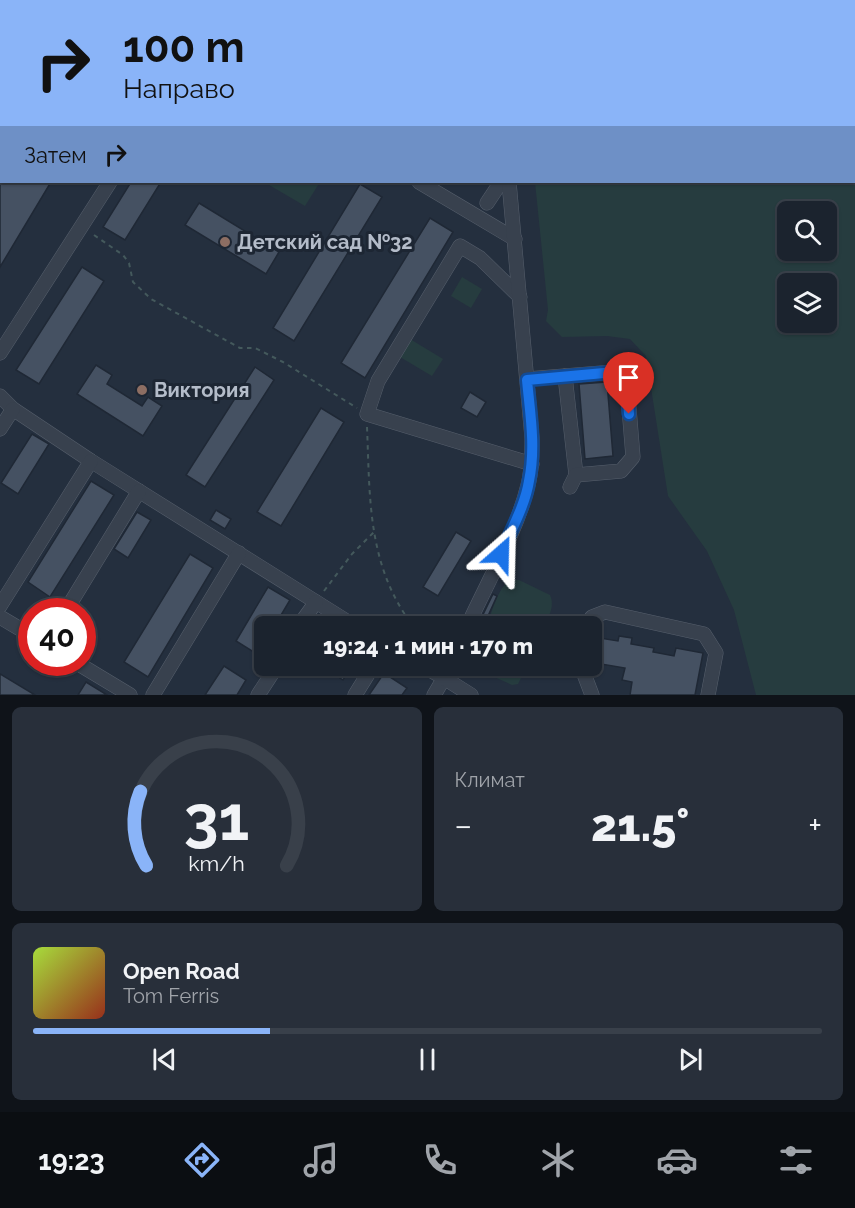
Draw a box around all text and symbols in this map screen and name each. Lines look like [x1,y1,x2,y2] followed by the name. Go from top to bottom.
[123,23,245,72] text: 100 m
[24,24,102,102] icon: right
[123,73,235,104] text: Направо
[99,138,132,171] icon: right
[24,142,87,168] text: Затем
[777,201,837,333] map controls
[777,201,837,261] button: search
[237,230,412,254] place label: Детский сад №32
[218,235,232,249] marker: Детский сад №32
[777,273,837,333] button: layers
[603,352,654,414] pin
[612,361,645,394] icon: arrive
[154,378,249,402] place label: Виктория
[135,383,149,397] marker: Виктория
[469,522,533,586] position arrow
[18,598,96,676] speed limit sign: 40
[323,633,533,659] text: 19:24 · 1 мин · 170 m
[455,768,525,792] text: Климат
[184,781,250,855] text: 31
[591,799,690,852] text: 21.5°
[455,806,472,845] text: −
[808,806,822,845] text: +
[188,851,245,876] text: km/h
[123,958,240,984] text: Open Road
[123,984,219,1008] text: Tom Ferris
[148,1043,181,1076] icon: previous
[411,1043,444,1076] icon: pause
[674,1043,707,1076] icon: next
[181,1139,223,1181] icon: directions
[300,1139,342,1181] icon: music
[419,1139,461,1181] icon: phone
[537,1139,579,1181] icon: climate
[656,1139,698,1181] icon: car
[775,1139,817,1181] icon: filters
[38,1145,105,1176] text: 19:23

